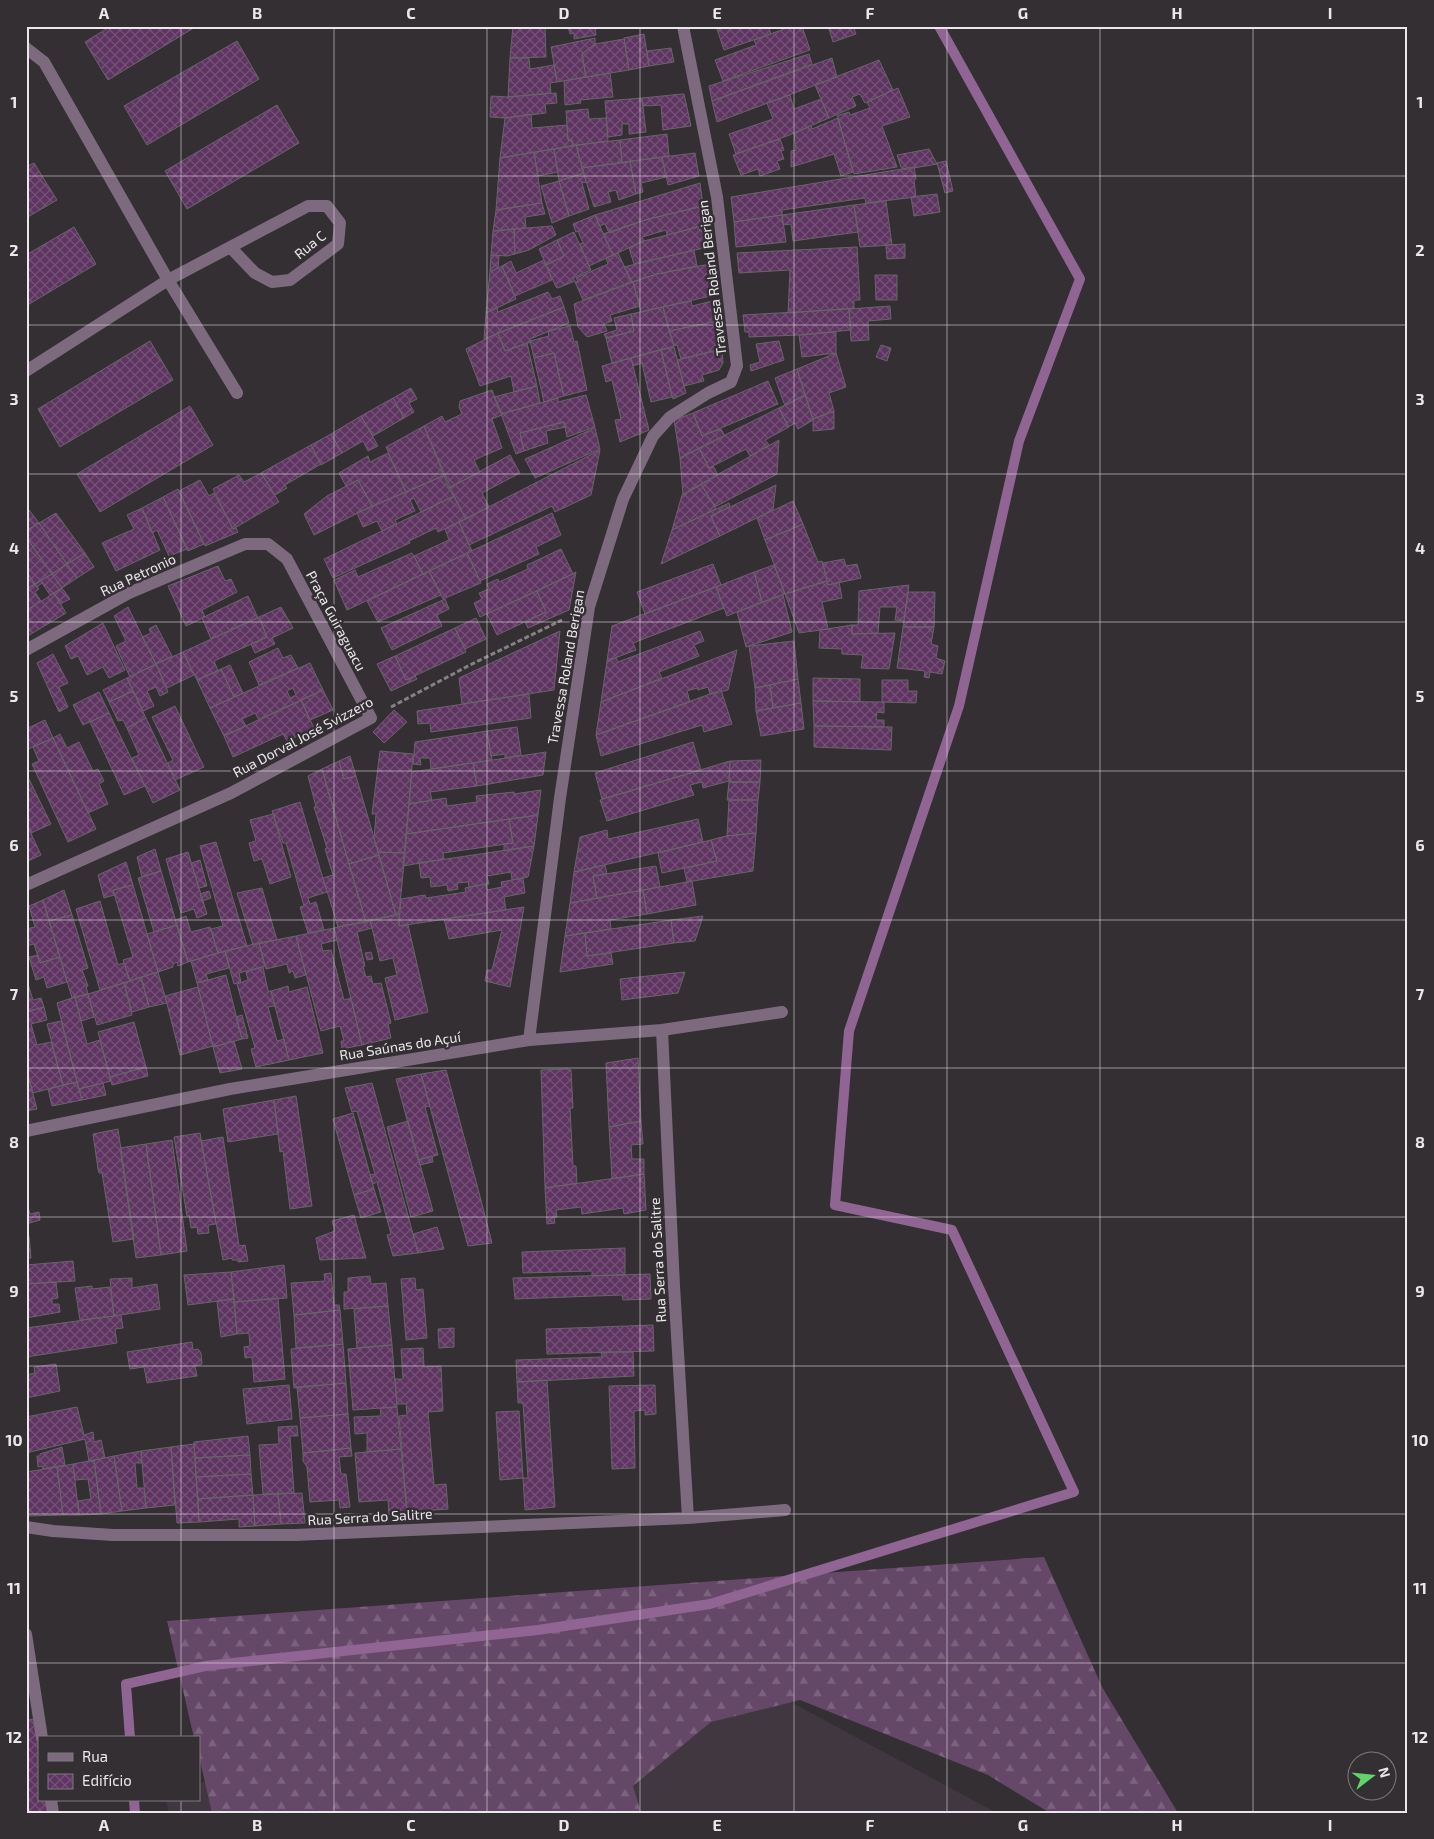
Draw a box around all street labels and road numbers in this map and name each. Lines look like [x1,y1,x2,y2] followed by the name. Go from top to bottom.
[694,199,729,357] street label: Travessa Roland Berigan
[291,227,329,262] street label: Rua C
[97,550,178,599] street label: Rua Petronio
[302,568,370,674] street label: Praça Guiraguacu
[544,588,587,745] street label: Travessa Roland Berigan
[230,692,376,781] street label: Rua Dorval José Svizzero
[338,1027,463,1064] street label: Rua Saúnas do Açuí
[646,1197,669,1323] street label: Rua Serra do Salitre
[307,1505,433,1528] street label: Rua Serra do Salitre

